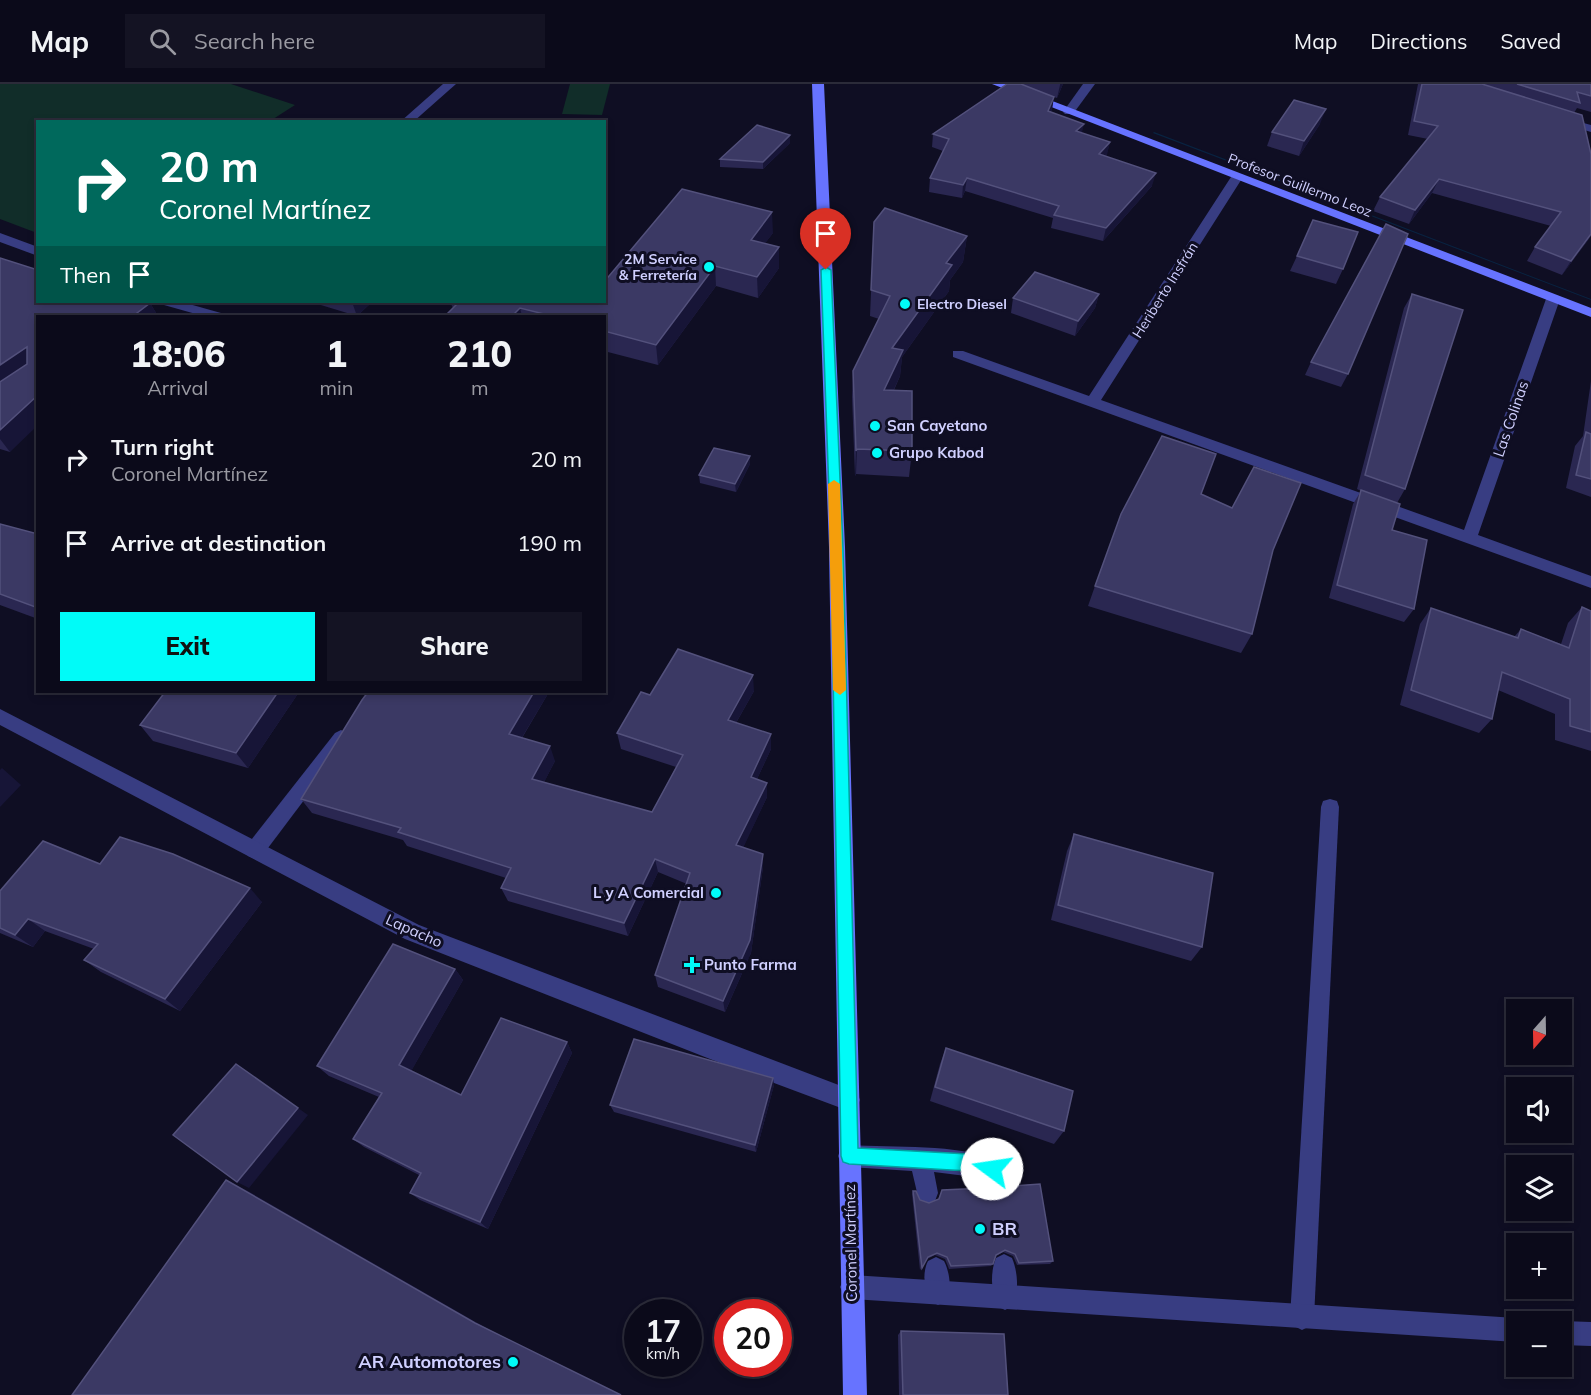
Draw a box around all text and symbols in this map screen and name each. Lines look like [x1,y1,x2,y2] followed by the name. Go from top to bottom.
[125,14,545,68] search box
[30,24,89,59] text: Map
[146,25,179,58] icon: search
[194,27,315,55] text: Search here
[1294,28,1337,54] text: Map
[1370,28,1467,54] text: Directions
[1500,28,1561,54] text: Saved
[159,140,259,193] text: 20 m
[60,144,138,222] icon: right
[1225,149,1375,221] street label: Profesor Guillermo Leoz
[159,192,371,226] text: Coronel Martínez
[800,208,851,270] pin
[809,217,842,250] icon: arrive
[1128,239,1202,341] street label: Heriberto Insfrán
[619,250,697,284] place label: 2M Service & Ferretería
[123,258,156,291] icon: arrive
[702,260,716,274] marker: 2M Service & Ferretería
[60,261,111,289] text: Then
[917,295,1007,313] place label: Electro Diesel
[898,297,912,311] marker: Electro Diesel
[130,331,226,376] text: 18:06
[326,331,347,376] text: 1
[447,331,512,376] text: 210
[147,375,208,400] text: Arrival
[319,375,354,400] text: min
[471,375,489,400] text: m
[1489,378,1532,459] street label: Las Colinas
[887,416,988,435] place label: San Cayetano
[868,419,882,433] marker: San Cayetano
[111,433,214,461] text: Turn right
[60,443,93,476] icon: right
[889,443,984,462] place label: Grupo Kabod
[531,445,582,473] text: 20 m
[870,446,884,460] marker: Grupo Kabod
[111,461,268,486] text: Coronel Martínez
[60,527,93,560] icon: arrive
[111,529,326,557] text: Arrive at destination
[517,529,582,557] text: 190 m
[60,612,315,681] button: Exit
[327,612,582,681] button: Share
[593,883,704,902] place label: L y A Comercial
[709,886,723,900] marker: L y A Comercial
[383,910,445,951] street label: Lapacho
[704,955,797,974] place label: Punto Farma
[685,958,699,972] marker: Punto Farma
[1506,999,1572,1065] north arrow
[1506,999,1572,1377] map controls
[1506,1077,1572,1143] button: sound
[960,1137,1024,1201] position arrow
[1506,1155,1572,1221] button: layers
[840,1184,861,1302] street label: Coronel Martínez
[992,1217,1017,1240] place label: BR
[973,1222,987,1236] marker: BR
[1506,1233,1572,1299] button: +
[714,1299,792,1377] speed limit sign: 20
[1506,1311,1572,1377] button: −
[645,1312,681,1350] text: 17
[646,1344,680,1363] text: km/h
[358,1350,501,1373] place label: AR Automotores
[506,1355,520,1369] marker: AR Automotores

